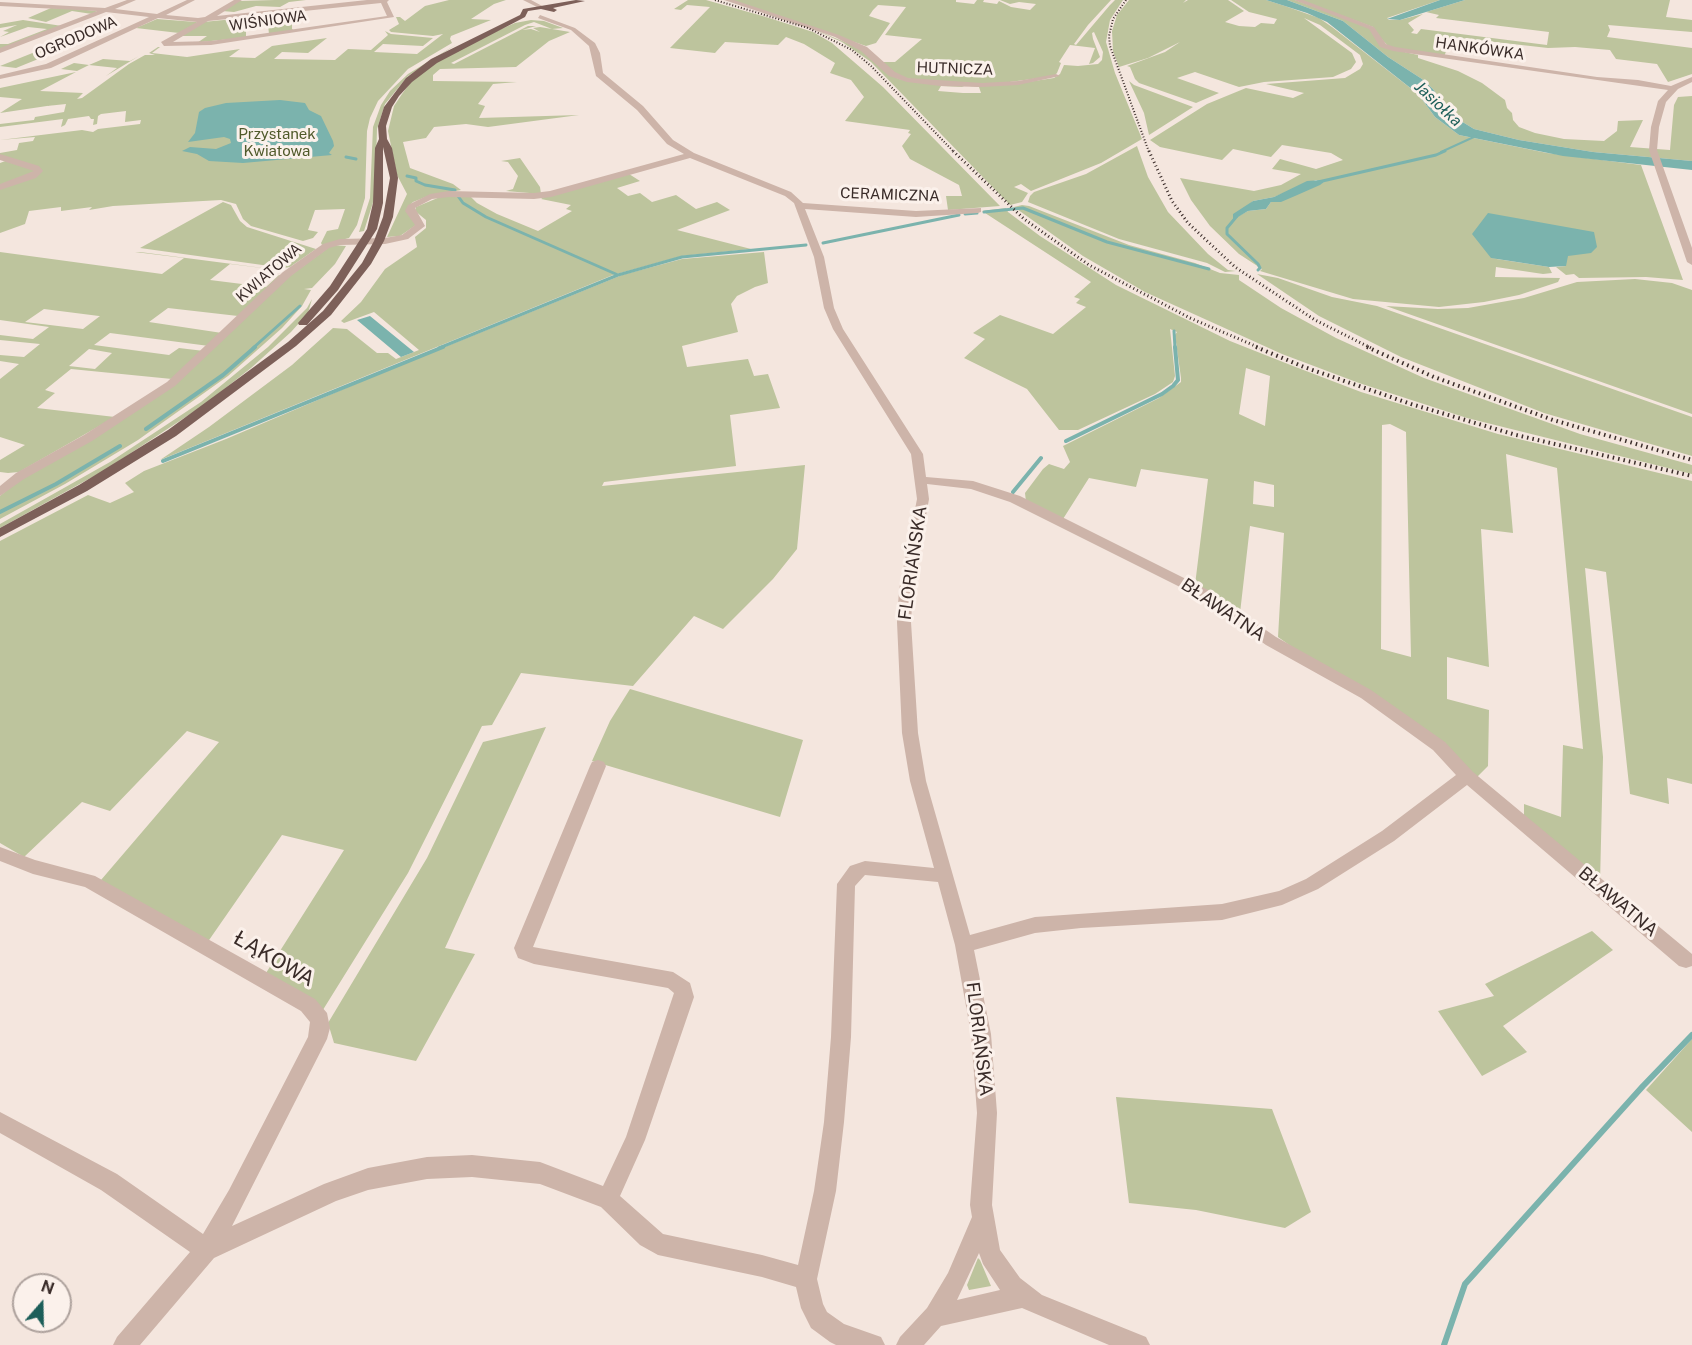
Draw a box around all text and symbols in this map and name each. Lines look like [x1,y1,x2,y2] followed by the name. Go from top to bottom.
[228,7,308,35] street label: WIŚNIOWA
[32,13,120,63] street label: OGRODOWA
[1434,34,1526,64] street label: HANKÓWKA
[916,59,994,79] street label: HUTNICZA
[1410,77,1466,131] water label: Jasiołka
[238,125,316,160] park label: Przystanek Kwiatowa
[840,184,940,206] street label: CERAMICZNA
[232,240,306,306] street label: KWIATOWA
[894,505,932,621] street label: FLORIAŃSKA
[1177,574,1269,646] street label: BŁAWATNA
[1574,863,1662,941] street label: BŁAWATNA
[229,926,319,992] street label: ŁĄKOWA
[961,981,997,1097] street label: FLORIAŃSKA
[12,1273,72,1333] north arrow
[39,1276,57,1299] text: N

